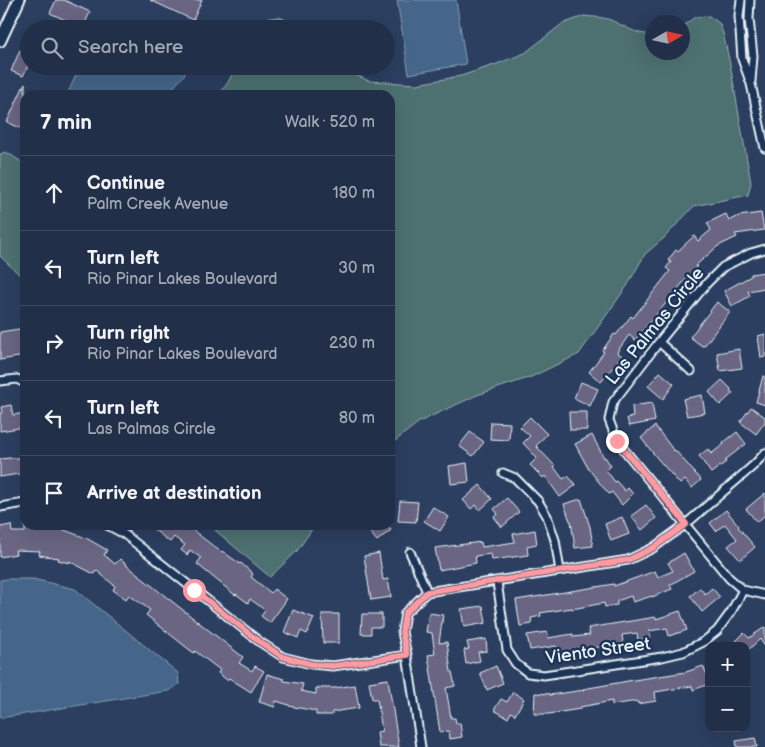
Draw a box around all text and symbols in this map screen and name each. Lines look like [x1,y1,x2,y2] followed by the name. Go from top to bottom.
[645,15,690,60] north arrow
[20,20,395,75] search box
[38,34,66,62] icon: search
[78,36,183,59] text: Search here
[40,110,92,135] text: 7 min
[285,113,375,132] text: Walk · 520 m
[87,172,165,195] text: Continue
[40,179,68,207] icon: ahead
[333,184,375,203] text: 180 m
[87,195,228,214] text: Palm Creek Avenue
[87,247,159,270] text: Turn left
[40,254,68,282] icon: left
[338,259,375,278] text: 30 m
[601,263,709,389] street label: Las Palmas Circle
[87,270,277,289] text: Rio Pinar Lakes Boulevard
[87,322,170,345] text: Turn right
[40,329,68,357] icon: right
[329,334,375,353] text: 230 m
[87,345,277,364] text: Rio Pinar Lakes Boulevard
[87,397,159,420] text: Turn left
[40,404,68,432] icon: left
[339,409,375,428] text: 80 m
[87,420,216,439] text: Las Palmas Circle
[606,430,629,453] route end
[40,479,68,507] icon: arrive
[87,482,262,505] text: Arrive at destination
[183,579,206,602] route start
[544,633,652,669] street label: Viento Street
[705,642,750,732] map controls
[705,642,750,687] button: +
[705,687,750,732] button: −

